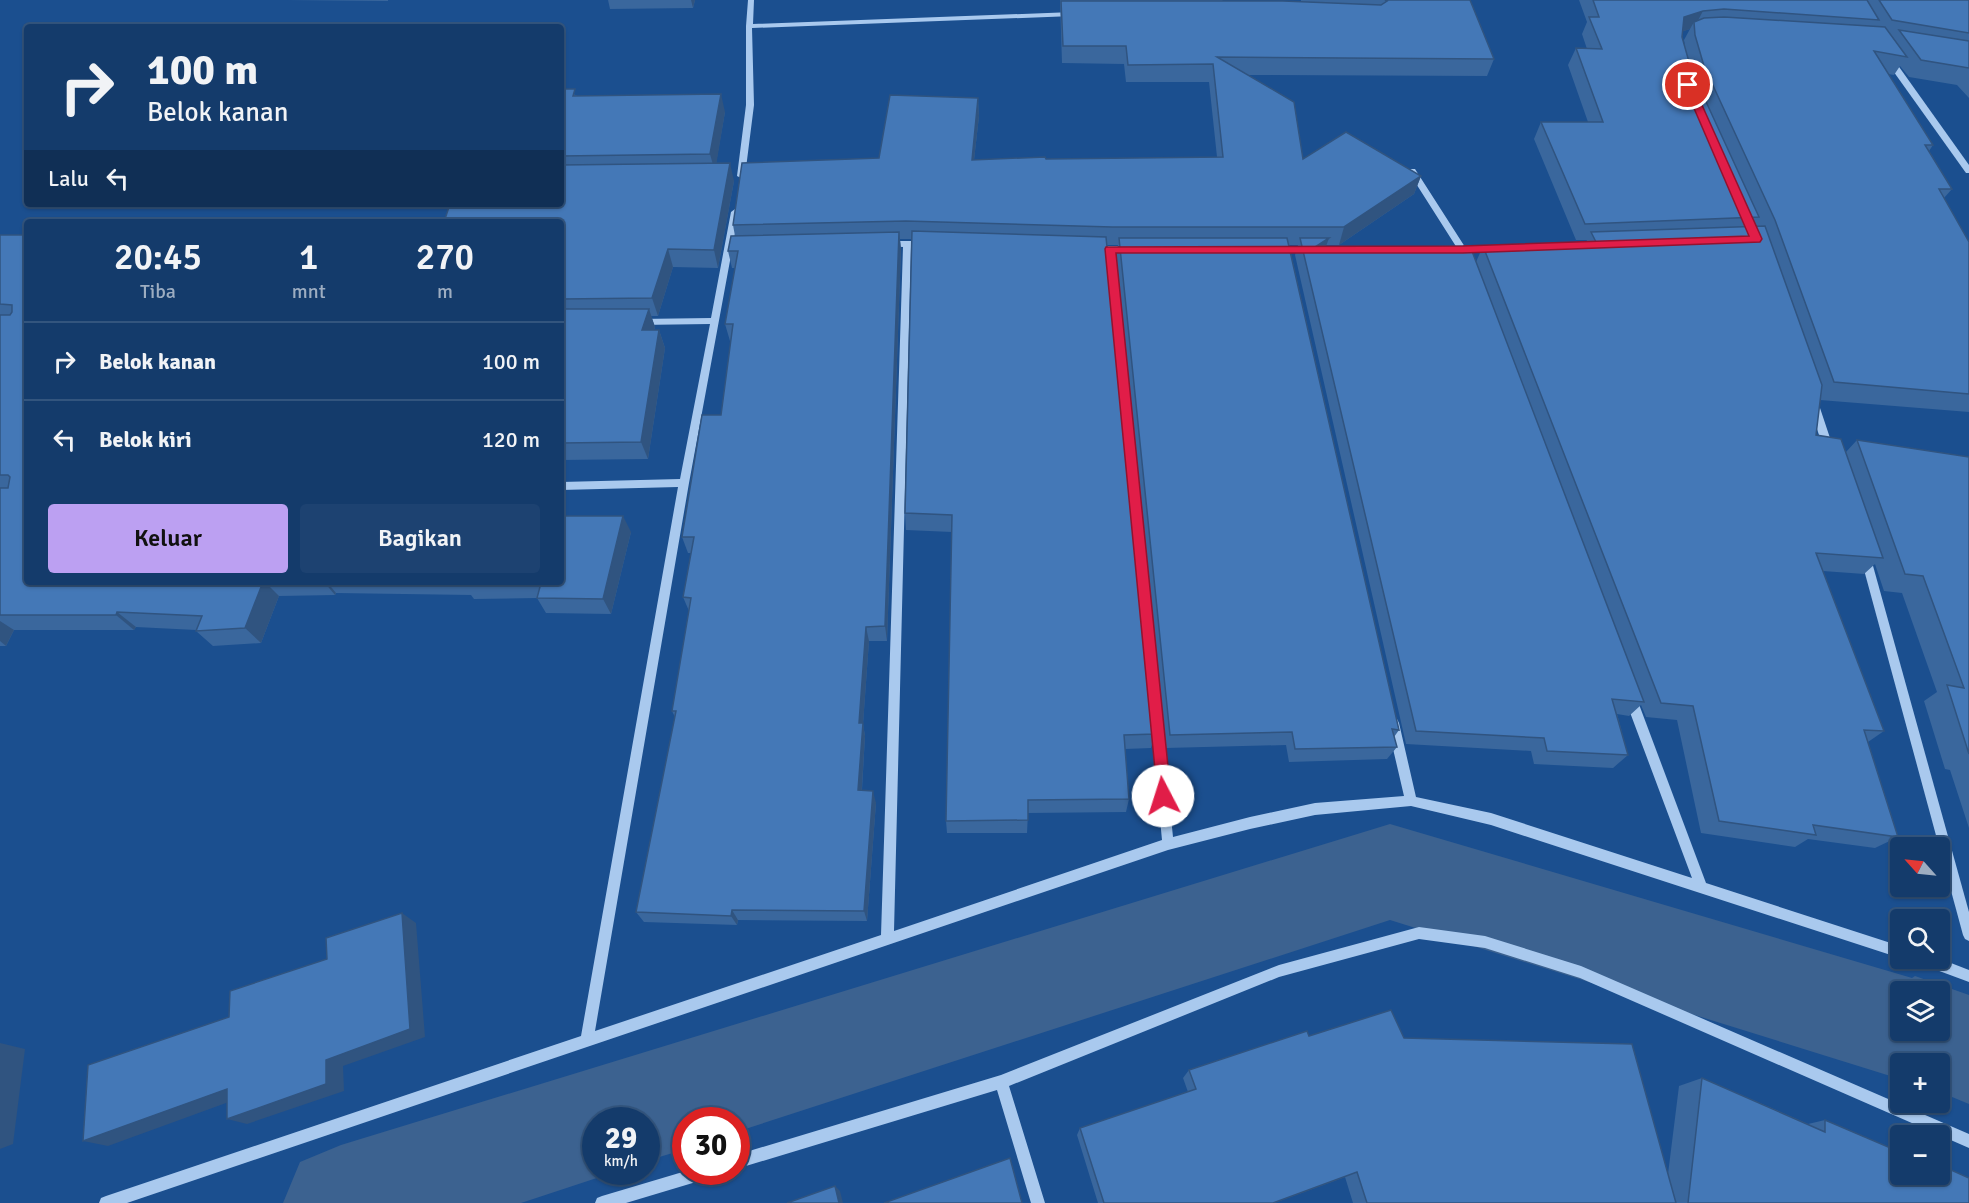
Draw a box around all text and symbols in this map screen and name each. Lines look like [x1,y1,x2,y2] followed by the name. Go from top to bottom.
[147,45,258,96] text: 100 m
[48,48,126,126] icon: right
[1662,59,1713,110] pin
[1671,68,1704,101] icon: arrive
[147,96,288,129] text: Belok kanan
[101,162,134,195] icon: left
[48,165,89,192] text: Lalu
[114,235,202,280] text: 20:45
[299,235,319,280] text: 1
[416,235,474,280] text: 270
[140,279,176,304] text: Tiba
[292,279,326,304] text: mnt
[437,279,453,304] text: m
[48,345,81,378] icon: right
[99,348,216,375] text: Belok kanan
[482,348,540,375] text: 100 m
[48,423,81,456] icon: left
[99,426,192,453] text: Belok kiri
[482,426,540,453] text: 120 m
[48,504,288,573] button: Keluar
[300,504,540,573] button: Bagikan
[1131,764,1195,828] position arrow
[1890,837,1950,897] north arrow
[1890,837,1950,1185] map controls
[1890,909,1950,969] button: search
[1890,981,1950,1041] button: layers
[1890,1053,1950,1113] button: +
[672,1107,750,1185] speed limit sign: 30
[605,1120,637,1157] text: 29
[1890,1125,1950,1185] button: −
[604,1152,638,1170] text: km/h

